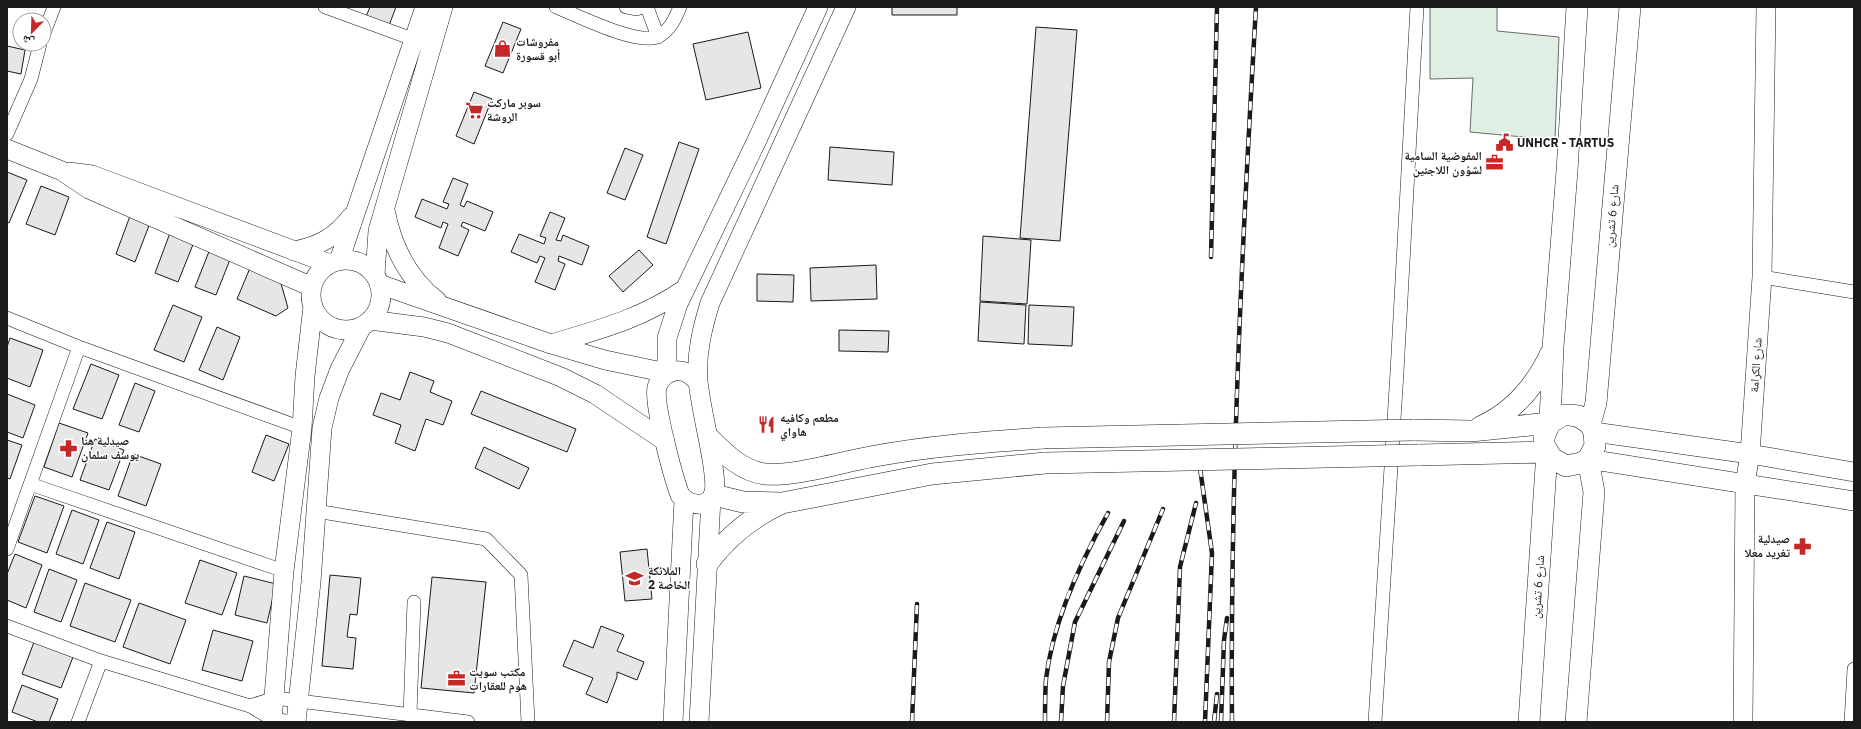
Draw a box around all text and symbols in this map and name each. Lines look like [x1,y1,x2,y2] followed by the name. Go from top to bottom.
[12,12,52,52] north arrow
[20,31,37,50] text: ش
[516,34,560,63] place label: مفروشات أبو قسورة
[493,39,513,59] shop icon: مفروشات أبو قسورة
[487,95,541,124] place label: سوبر ماركت الروشة
[464,100,484,120] supermarket icon: سوبر ماركت الروشة
[1494,133,1514,153] public building icon: UNHCR - TARTUS
[1517,135,1614,150] place label: UNHCR - TARTUS
[1405,148,1482,178] place label: المفوضية السامية لشؤون اللاجئين
[1485,153,1505,173] office icon: المفوضية السامية لشؤون اللاجئين
[1601,183,1623,248] street label: شارع 6 تشرين
[1746,337,1766,393] street label: شارع الكرامة
[780,410,839,442] place label: مطعم وكافيه هاواي
[757,415,777,435] restaurant icon: مطعم وكافيه هاواي
[81,433,139,463] place label: صيدلية هنا يوسف سلمان
[58,438,78,458] pharmacy icon: صيدلية هنا يوسف سلمان
[1744,531,1791,560] place label: صيدلية تغريد معلا
[1793,536,1813,556] pharmacy icon: صيدلية تغريد معلا
[1528,555,1548,619] street label: شارع 6 تشرين
[648,563,691,592] place label: الملائكة الخاصة 2
[625,568,645,588] school or university icon: الملائكة الخاصة 2
[469,664,527,694] place label: مكتب سويت هوم للعقارات
[446,669,466,689] office icon: مكتب سويت هوم للعقارات

